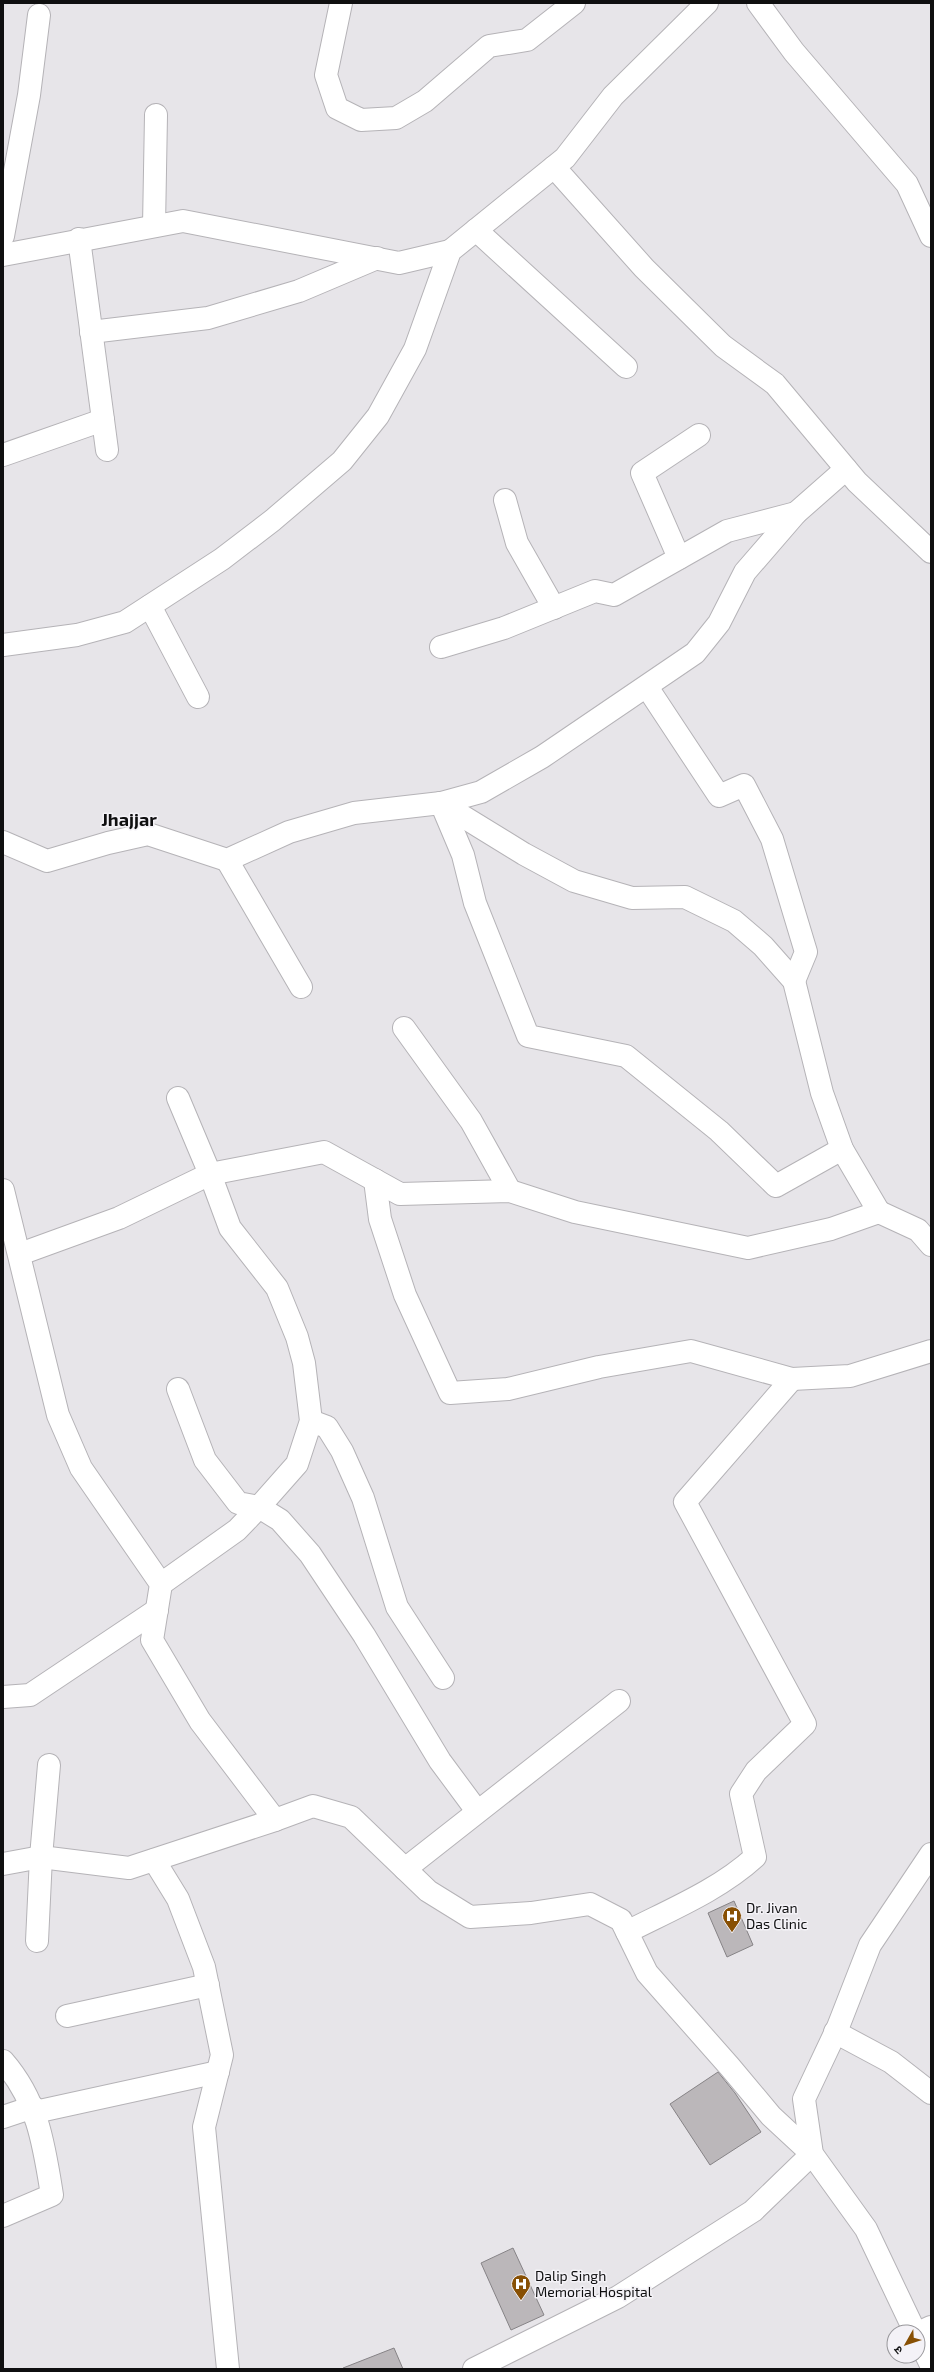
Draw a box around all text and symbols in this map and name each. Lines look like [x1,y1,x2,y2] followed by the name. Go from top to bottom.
[101,808,157,830] district label: Jhajjar
[746,1899,807,1932] place label: Dr. Jivan Das Clinic
[721,1905,743,1933] hospital icon: Dr. Jivan Das Clinic
[535,2267,653,2300] place label: Dalip Singh Memorial Hospital
[510,2273,532,2301] hospital icon: Dalip Singh Memorial Hospital
[886,2324,926,2364] north arrow
[890,2344,905,2357] text: उ

